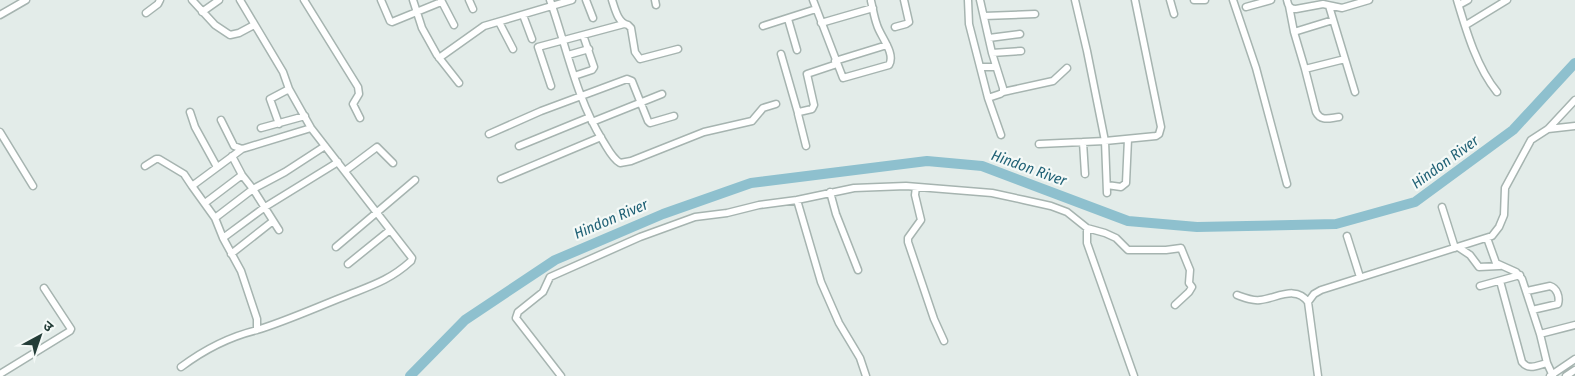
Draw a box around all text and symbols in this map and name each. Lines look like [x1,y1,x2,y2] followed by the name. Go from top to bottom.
[1408,131,1483,192] water label: Hindon River
[989,146,1070,190] water label: Hindon River
[571,195,651,243] water label: Hindon River
[15,311,65,361] north arrow
[39,317,57,336] text: उ

